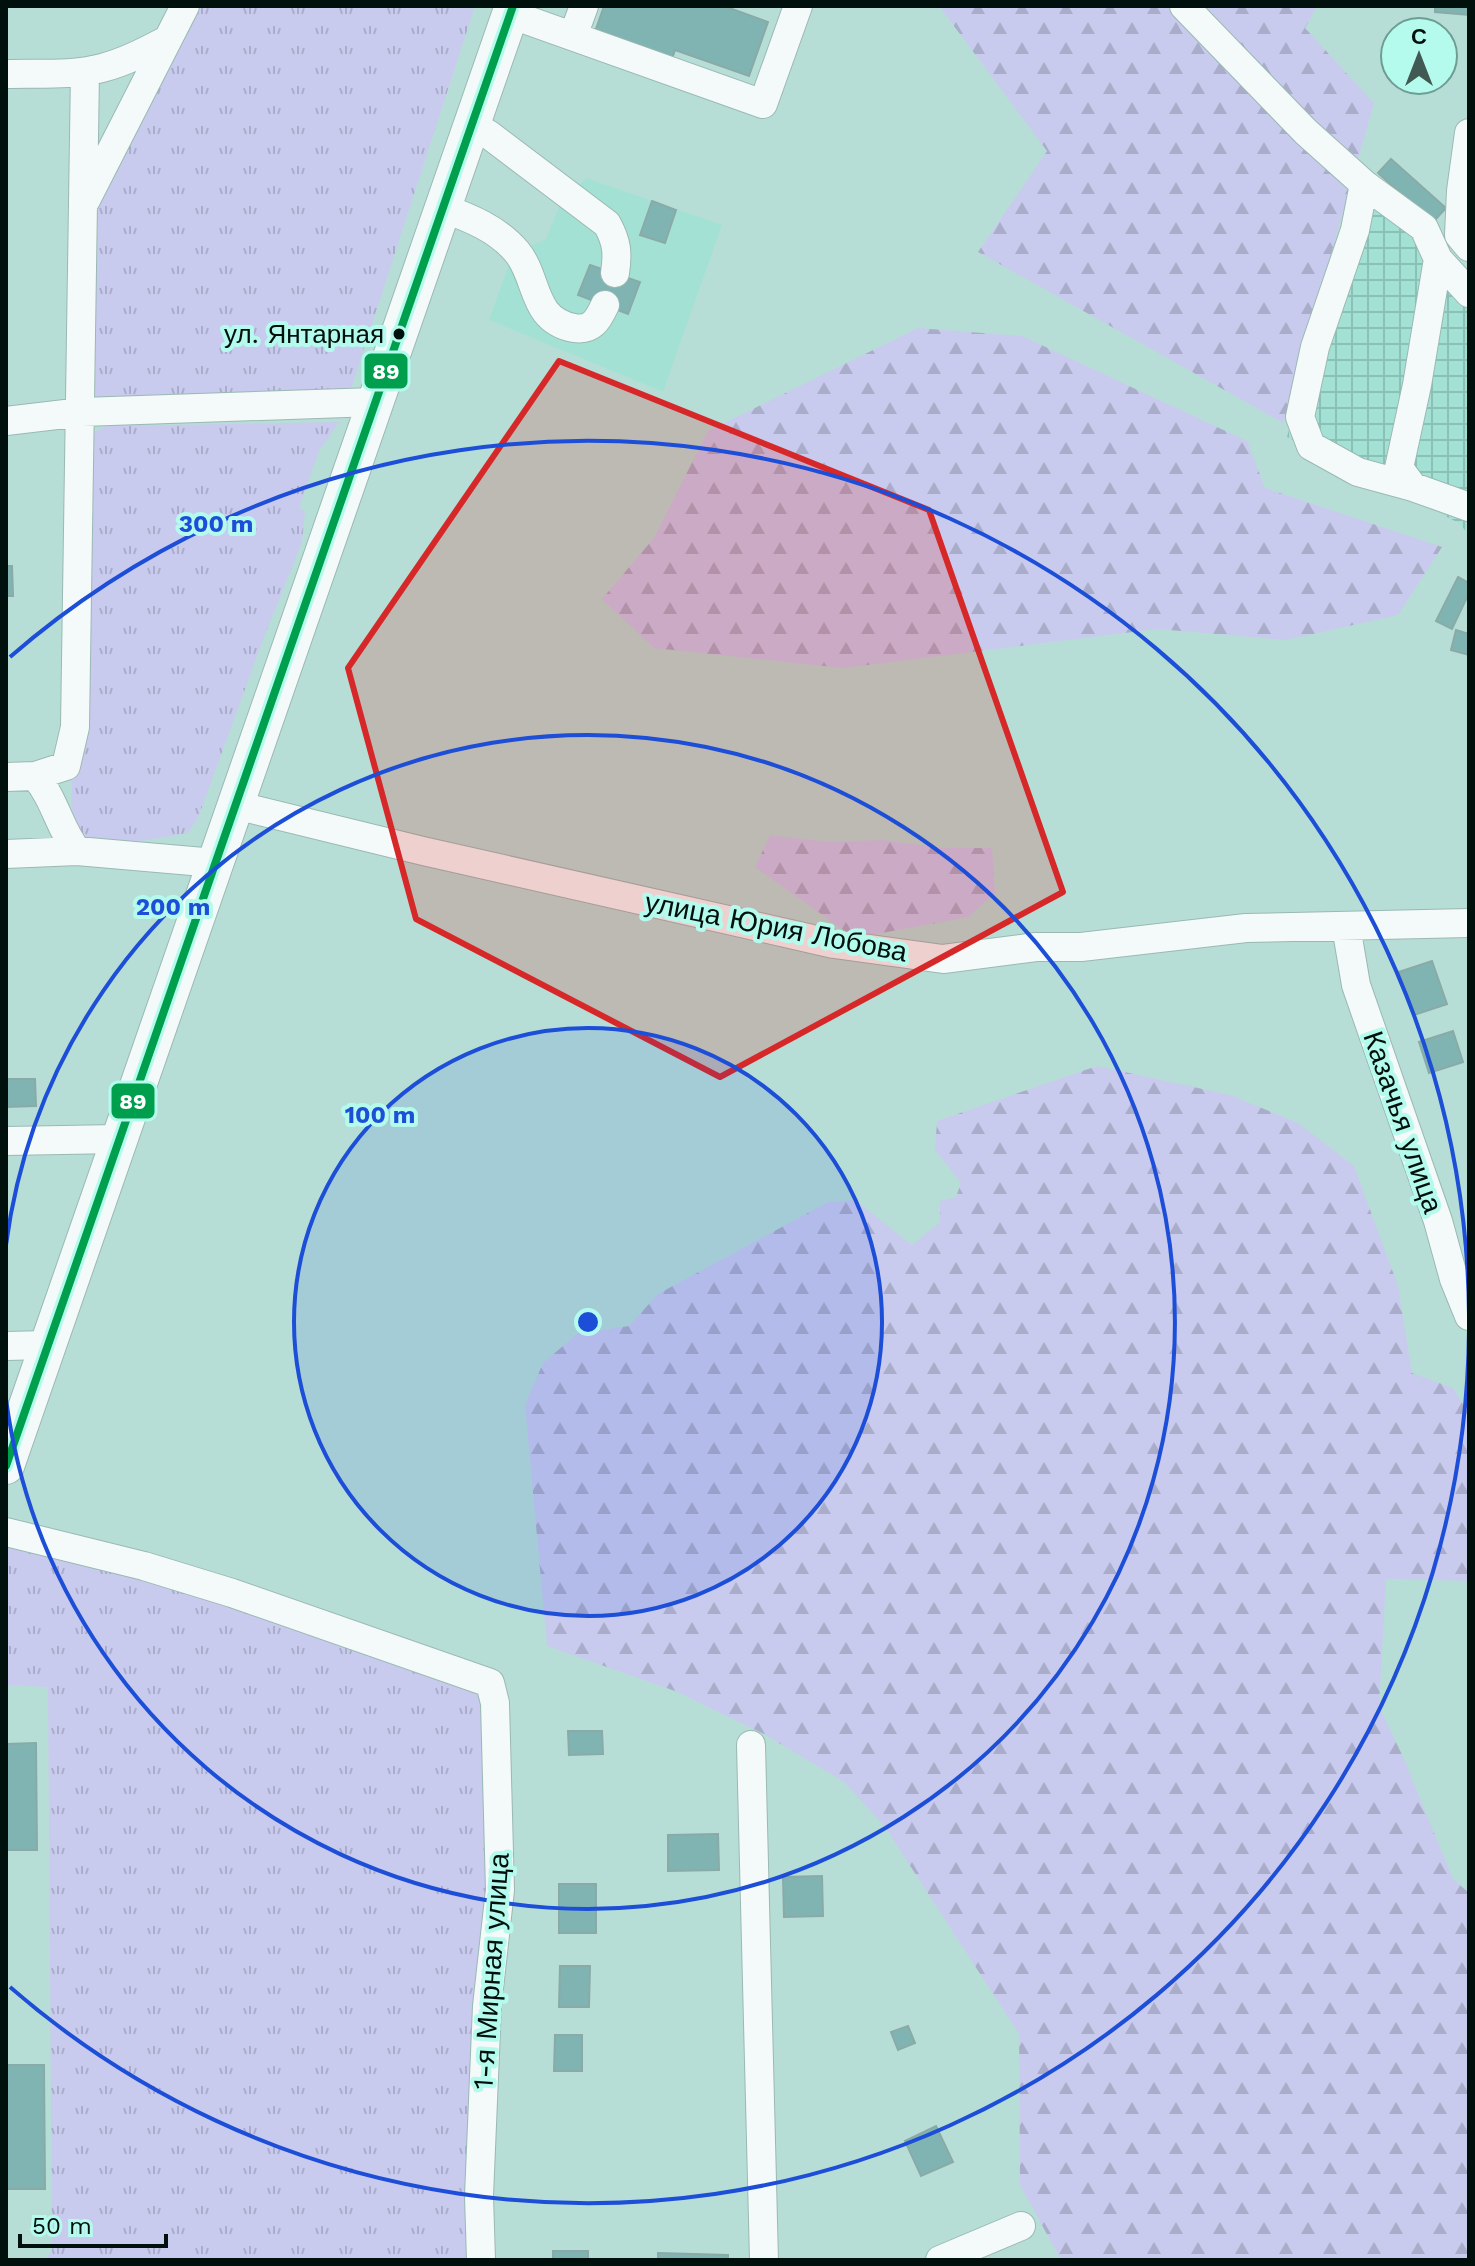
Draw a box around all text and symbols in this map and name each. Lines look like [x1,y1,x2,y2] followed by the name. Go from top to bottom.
[1379,16,1459,96] north arrow
[1411,24,1427,49] text: С
[224,319,384,349] place label: ул. Янтарная
[391,326,407,342] marker: ул. Янтарная
[363,352,409,390] line badge: 89
[372,359,400,384] text: 89
[179,510,253,538] text: 300 m
[642,885,910,969] street label: улица Юрия Лобова
[136,893,210,921] text: 200 m
[1356,1027,1450,1218] street label: Казачья улица
[110,1082,156,1120] line badge: 89
[119,1089,147,1114] text: 89
[345,1101,415,1129] text: 100 m
[574,1308,602,1336] centre of rings
[466,1851,516,2090] street label: 1-я Мирная улица
[20,2198,166,2248] scale bar
[32,2212,92,2240] text: 50 m

